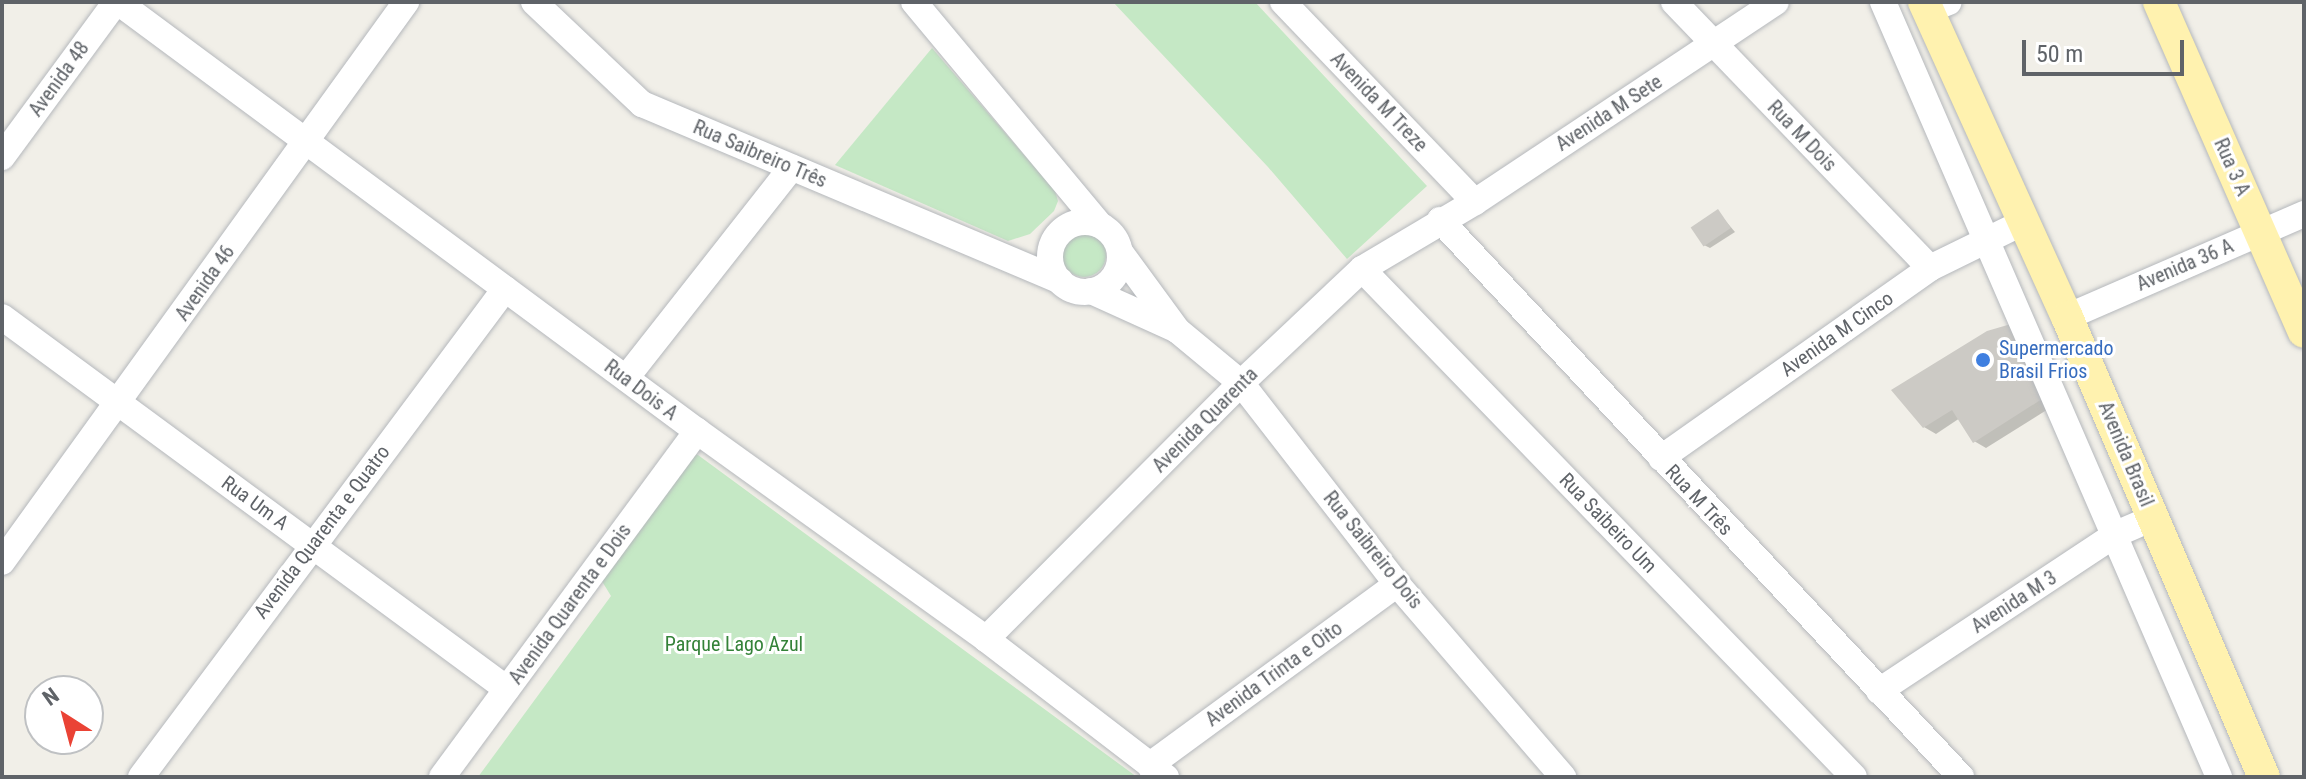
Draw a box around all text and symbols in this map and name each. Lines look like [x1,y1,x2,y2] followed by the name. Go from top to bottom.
[2026,24,2188,74] scale bar
[24,37,94,121] street label: Avenida 48
[2036,40,2083,68] text: 50 m
[1325,47,1433,157] street label: Avenida M Treze
[1551,70,1667,156] street label: Avenida M Sete
[1762,96,1842,176] street label: Rua M Dois
[689,115,831,193] street label: Rua Saibreiro Três
[2209,135,2255,199] street label: Rua 3 A
[2133,234,2237,296] street label: Avenida 36 A
[170,240,240,326] street label: Avenida 46
[1776,286,1898,382] street label: Avenida M Cinco
[1999,336,2113,383] place label: Supermercado Brasil Frios
[1974,351,1992,369] marker: Supermercado Brasil Frios
[600,355,682,425] street label: Rua Dois A
[1147,362,1263,478] street label: Avenida Quarenta
[2093,398,2159,510] street label: Avenida Brasil
[249,441,395,623] street label: Avenida Quarenta e Quatro
[1660,460,1738,540] street label: Rua M Três
[1554,468,1662,578] street label: Rua Saibeiro Um
[217,471,293,535] street label: Rua Um A
[1318,486,1428,614] street label: Rua Saibreiro Dois
[504,519,636,689] street label: Avenida Quarenta e Dois
[1967,566,2061,638] street label: Avenida M 3
[1201,616,1347,732] street label: Avenida Trinta e Oito
[665,632,803,656] park label: Parque Lago Azul
[24,675,104,755] north arrow
[38,683,64,711] text: N

